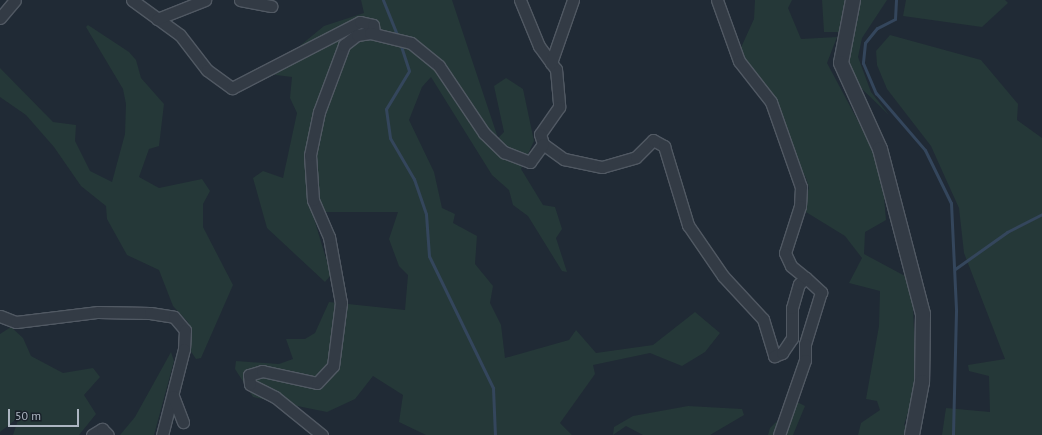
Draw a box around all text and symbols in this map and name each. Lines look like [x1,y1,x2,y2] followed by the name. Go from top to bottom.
[10,401,81,427] scale bar
[15,408,41,423] text: 50 m

